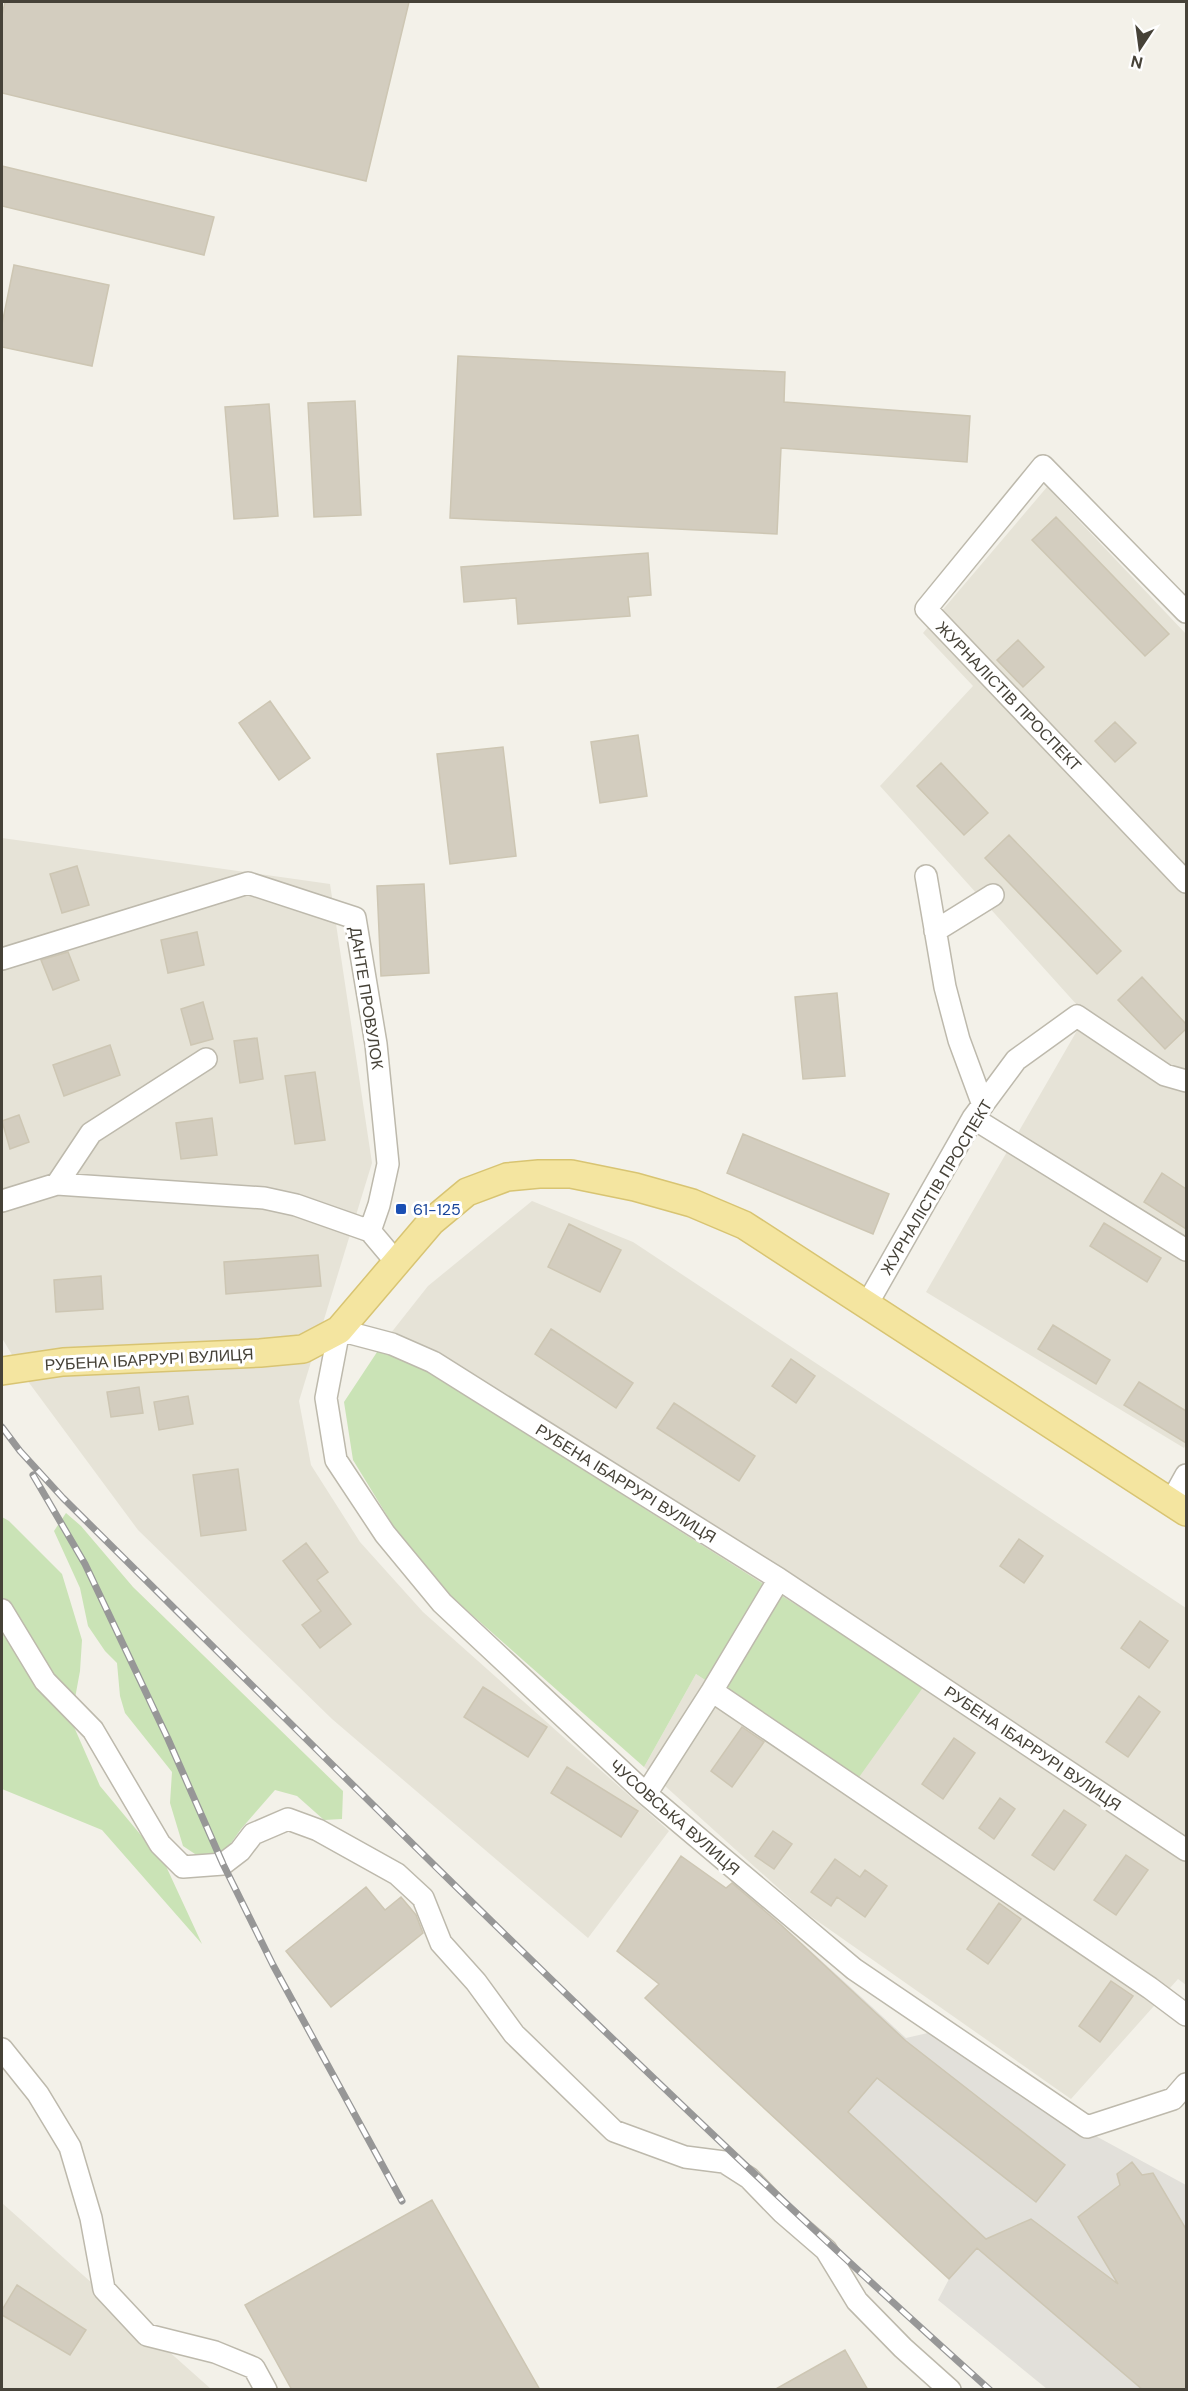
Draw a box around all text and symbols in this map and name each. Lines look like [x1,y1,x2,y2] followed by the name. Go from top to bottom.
[1110,18,1170,78] north arrow
[1129,51,1145,74] text: N
[931,617,1086,776] street label: ЖУРНАЛІСТІВ ПРОСПЕКТ
[345,925,388,1072] street label: ДАНТЕ ПРОВУЛОК
[876,1096,997,1279] street label: ЖУРНАЛІСТІВ ПРОСПЕКТ
[413,1199,461,1220] place label: 61-125
[394,1202,408,1216] marker: 61-125
[44,1344,254,1375] street label: РУБЕНА ІБАРРУРІ ВУЛИЦЯ
[532,1419,720,1548] street label: РУБЕНА ІБАРРУРІ ВУЛИЦЯ
[940,1681,1125,1816] street label: РУБЕНА ІБАРРУРІ ВУЛИЦЯ
[605,1755,744,1880] street label: ЧУСОВСЬКА ВУЛИЦЯ

